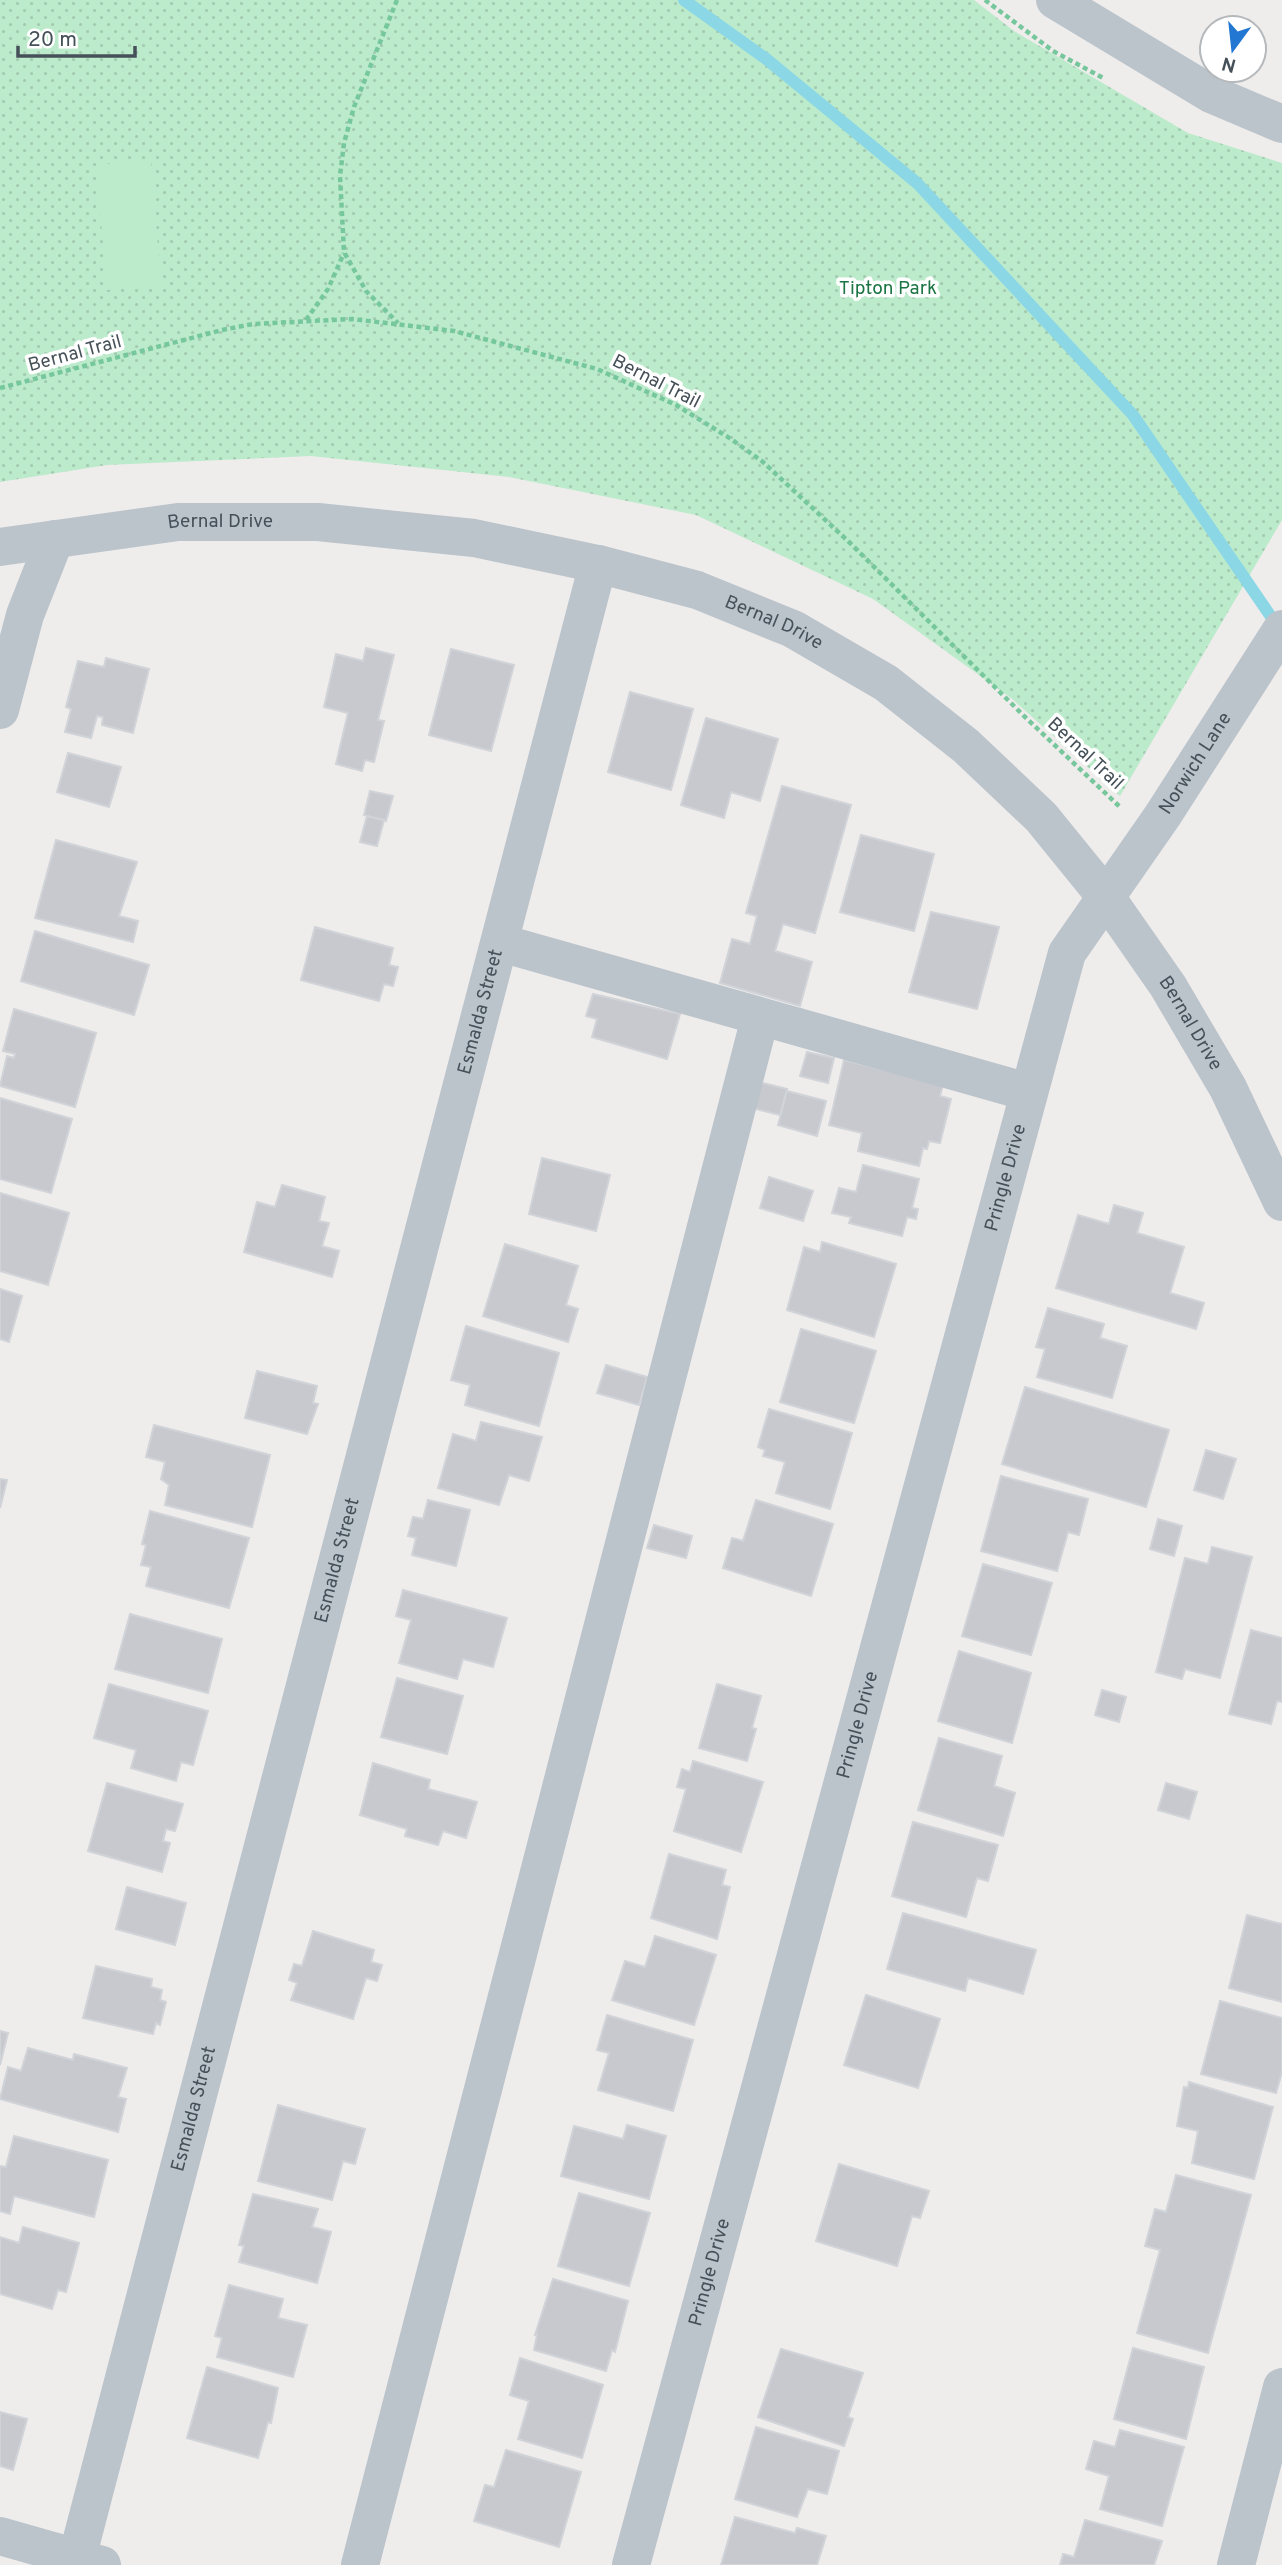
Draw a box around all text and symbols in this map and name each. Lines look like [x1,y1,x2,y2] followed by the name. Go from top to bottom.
[18,14,135,58] scale bar
[1198,14,1268,84] north arrow
[28,27,77,54] text: 20 m
[1219,50,1239,77] text: N
[839,277,937,301] park label: Tipton Park
[26,330,124,378] street label: Bernal Trail
[608,350,704,414] street label: Bernal Trail
[166,510,273,535] street label: Bernal Drive
[721,590,827,656] street label: Bernal Drive
[1154,708,1237,819] street label: Norwich Lane
[1042,712,1128,796] street label: Bernal Trail
[453,947,509,1077] street label: Esmalda Street
[1153,972,1227,1075] street label: Bernal Drive
[980,1121,1032,1234] street label: Pringle Drive
[310,1495,366,1626] street label: Esmalda Street
[832,1669,884,1782] street label: Pringle Drive
[166,2044,222,2174] street label: Esmalda Street
[684,2216,736,2329] street label: Pringle Drive

